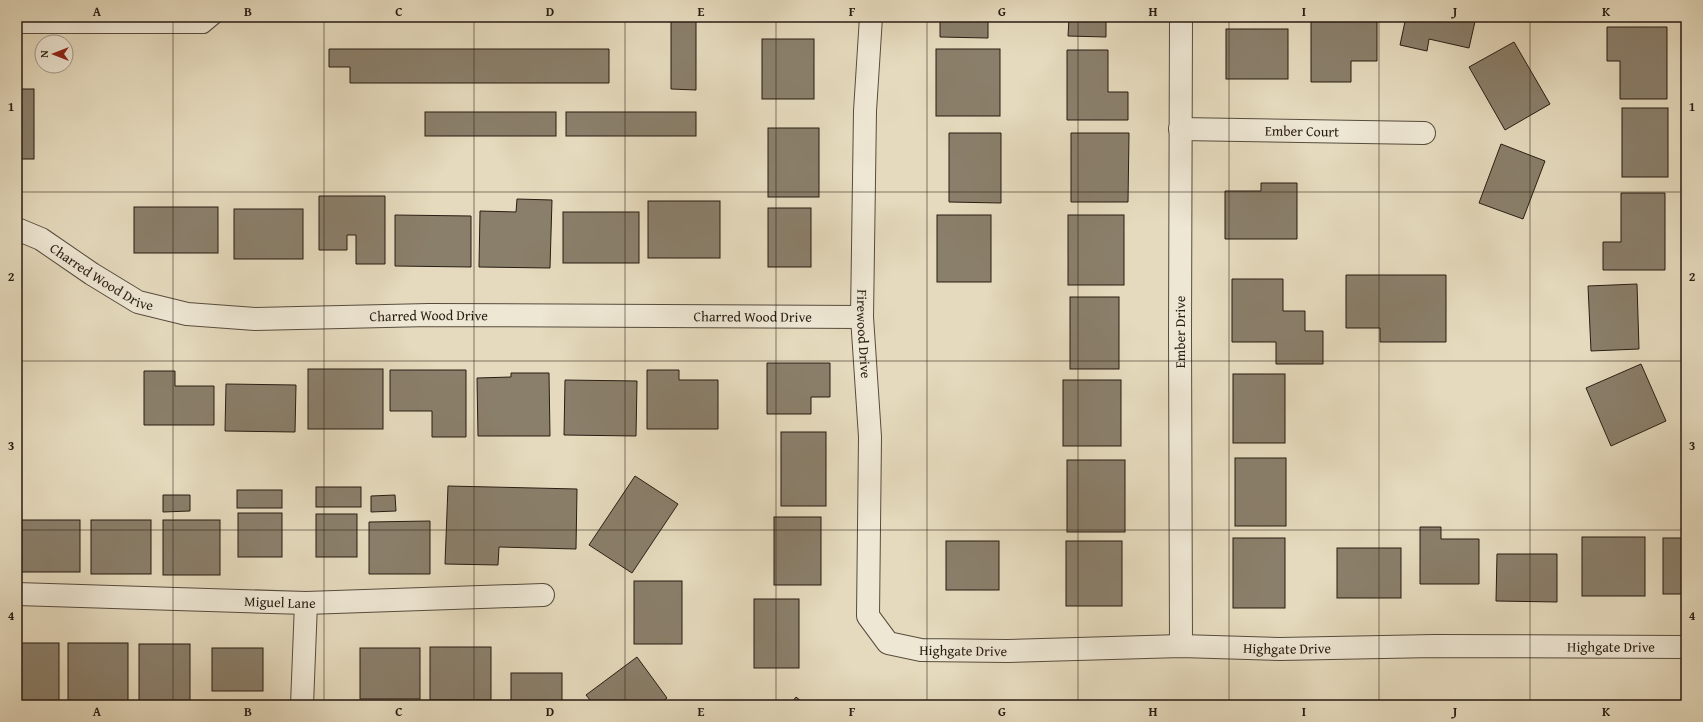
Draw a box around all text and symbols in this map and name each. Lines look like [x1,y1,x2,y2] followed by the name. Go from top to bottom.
[93,2,102,21] text: A
[244,2,252,21] text: B
[395,2,403,21] text: C
[546,2,554,21] text: D
[698,2,705,21] text: E
[849,2,856,21] text: F
[998,2,1006,21] text: G
[1148,2,1158,21] text: H
[1302,2,1306,21] text: I
[1451,2,1458,21] text: J
[1602,2,1611,21] text: K
[34,34,74,74] north arrow
[36,50,52,58] text: N
[8,97,14,116] text: 1
[1689,97,1695,116] text: 1
[1265,120,1339,142] street label: Ember Court
[46,238,156,315] street label: Charred Wood Drive
[8,267,15,286] text: 2
[1689,267,1696,286] text: 2
[852,289,876,379] street label: Firewood Drive
[1170,295,1190,368] street label: Ember Drive
[369,305,488,326] street label: Charred Wood Drive
[693,306,812,327] street label: Charred Wood Drive
[8,436,14,455] text: 3
[1689,436,1695,455] text: 3
[244,591,316,613] street label: Miguel Lane
[8,606,15,625] text: 4
[1689,606,1696,625] text: 4
[1567,637,1655,657] street label: Highgate Drive
[1243,638,1332,659] street label: Highgate Drive
[919,640,1008,661] street label: Highgate Drive
[93,702,102,721] text: A
[244,702,252,721] text: B
[395,702,403,721] text: C
[546,702,554,721] text: D
[698,702,705,721] text: E
[849,702,856,721] text: F
[998,702,1006,721] text: G
[1148,702,1158,721] text: H
[1302,702,1306,721] text: I
[1451,702,1458,721] text: J
[1602,702,1611,721] text: K

